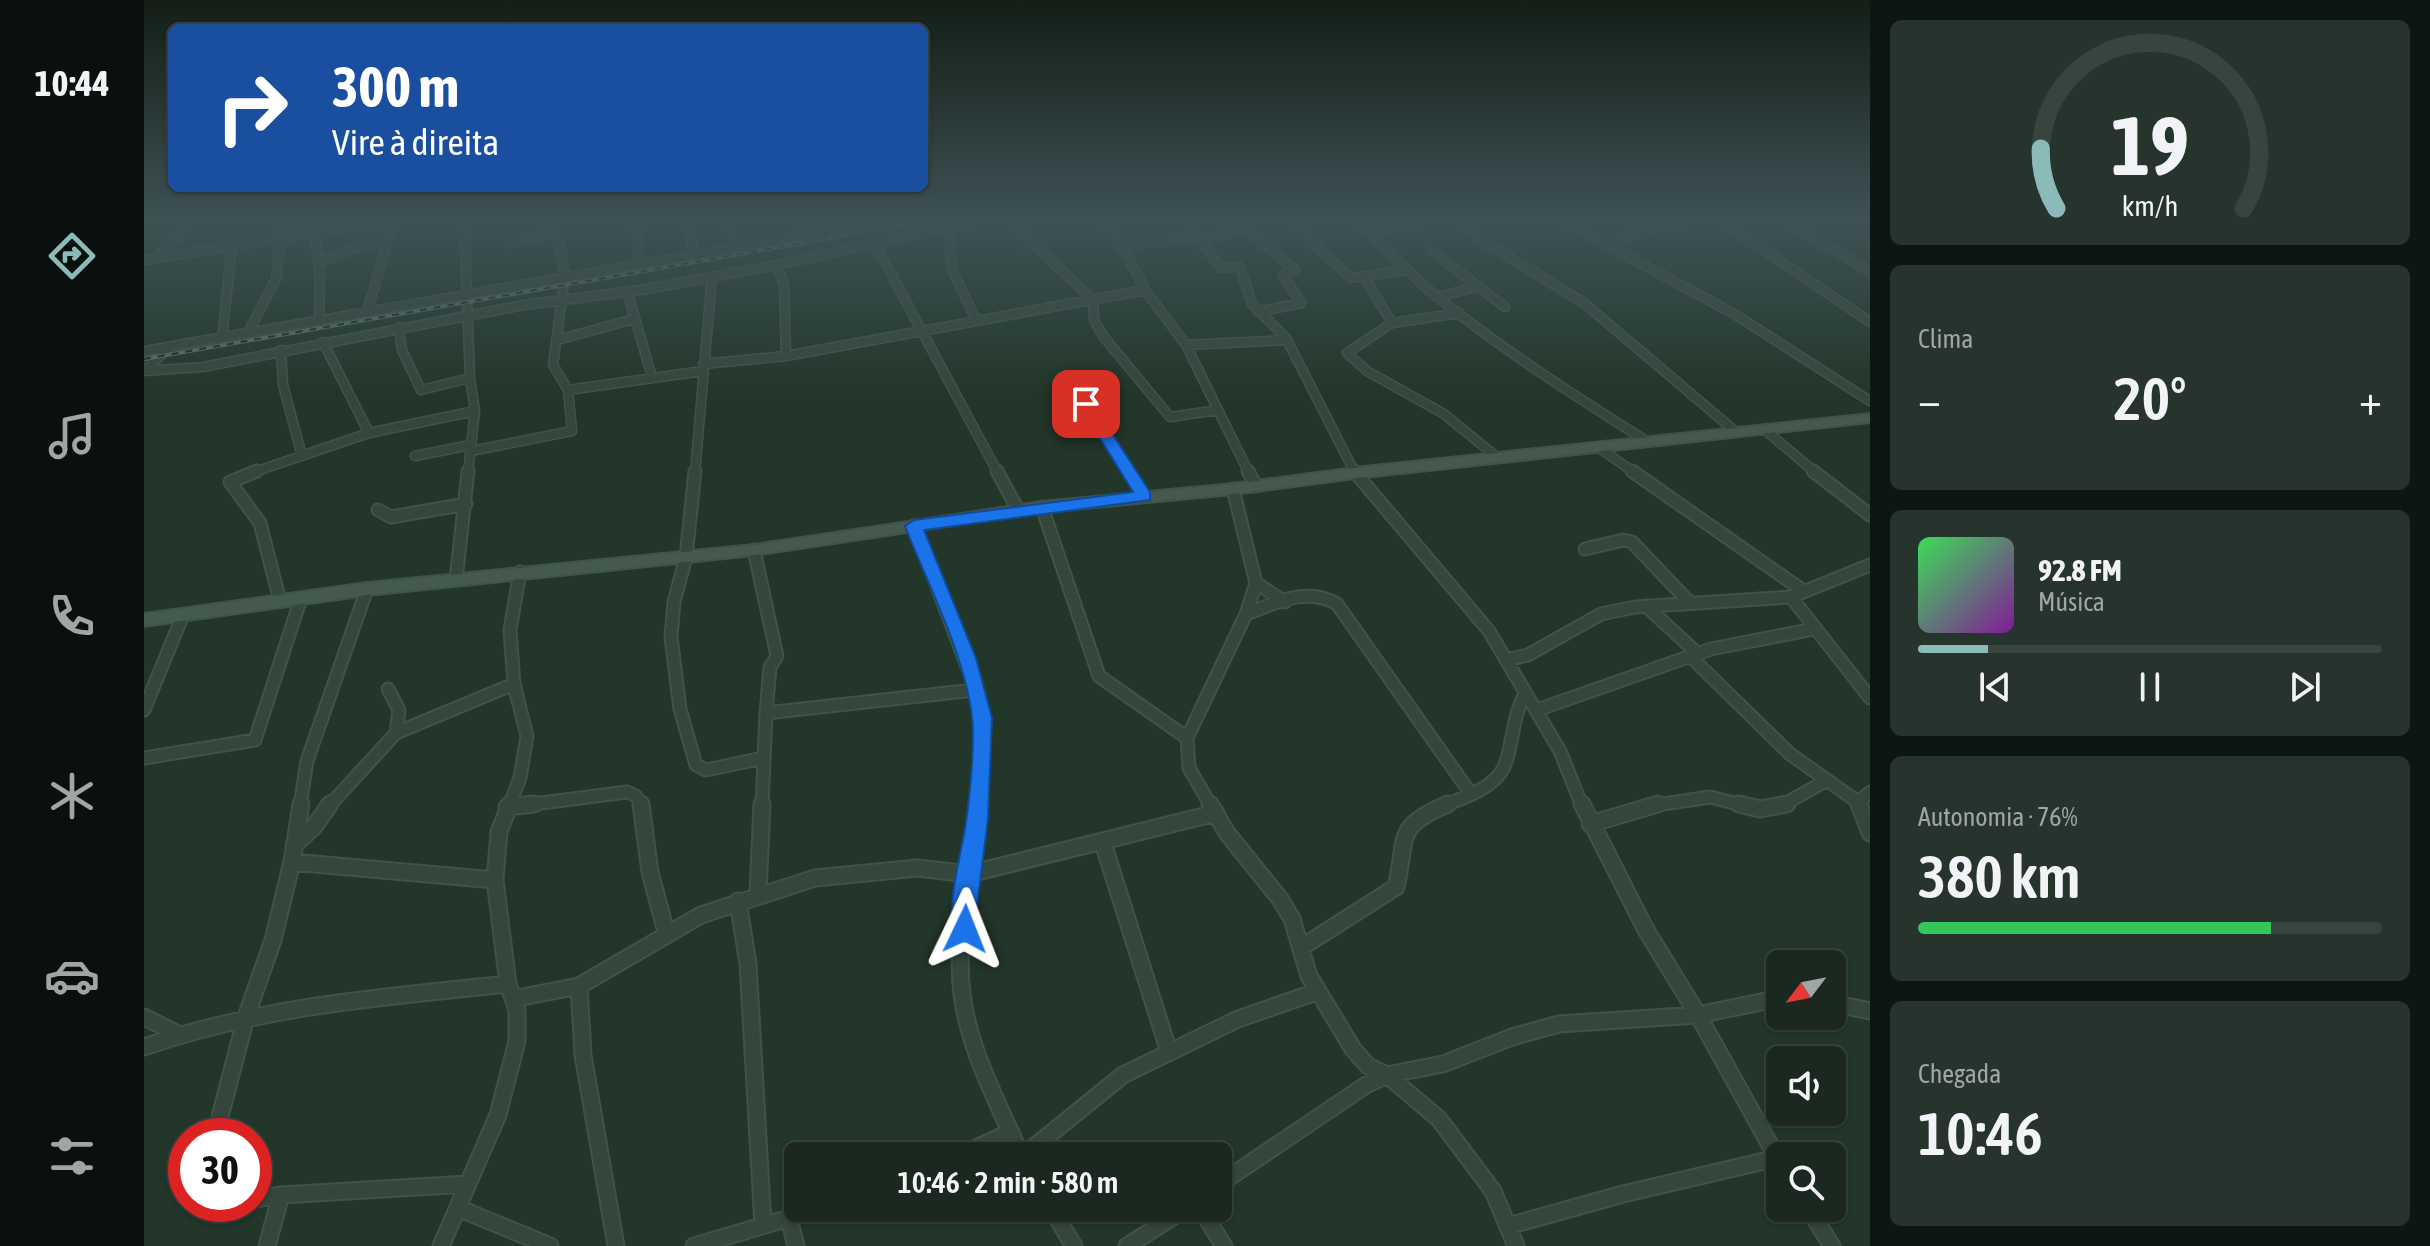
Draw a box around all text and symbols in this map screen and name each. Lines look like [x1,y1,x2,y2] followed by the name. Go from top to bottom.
[332,55,459,119] text: 300 m
[200,56,304,160] icon: right
[35,62,109,104] text: 10:44
[2111,96,2189,192] text: 19
[332,121,499,163] text: Vire à direita
[2122,189,2178,222] text: km/h
[44,228,100,284] icon: directions
[1918,324,1973,354] text: Clima
[2114,364,2186,433] text: 20°
[1052,370,1120,438] pin
[1918,374,1941,424] text: −
[2359,374,2382,424] text: +
[1064,382,1108,426] icon: arrive
[44,408,100,464] icon: music
[2038,553,2122,587] text: 92.8 FM
[2038,587,2105,617] text: Música
[44,588,100,644] icon: phone
[1973,665,2017,709] icon: previous
[2128,665,2172,709] icon: pause
[2283,665,2327,709] icon: next
[44,768,100,824] icon: climate
[1918,802,2078,832] text: Autonomia · 76%
[1918,842,2080,911] text: 380 km
[923,887,1007,971] position arrow
[44,948,100,1004] icon: car
[1766,950,1846,1030] north arrow
[1766,950,1846,1222] map controls
[1766,1046,1846,1126] button: sound
[1918,1059,2001,1089] text: Chegada
[1918,1099,2043,1168] text: 10:46
[168,1118,272,1222] speed limit sign: 30
[44,1128,100,1184] icon: filters
[1766,1142,1846,1222] button: search
[898,1165,1118,1199] text: 10:46 · 2 min · 580 m

